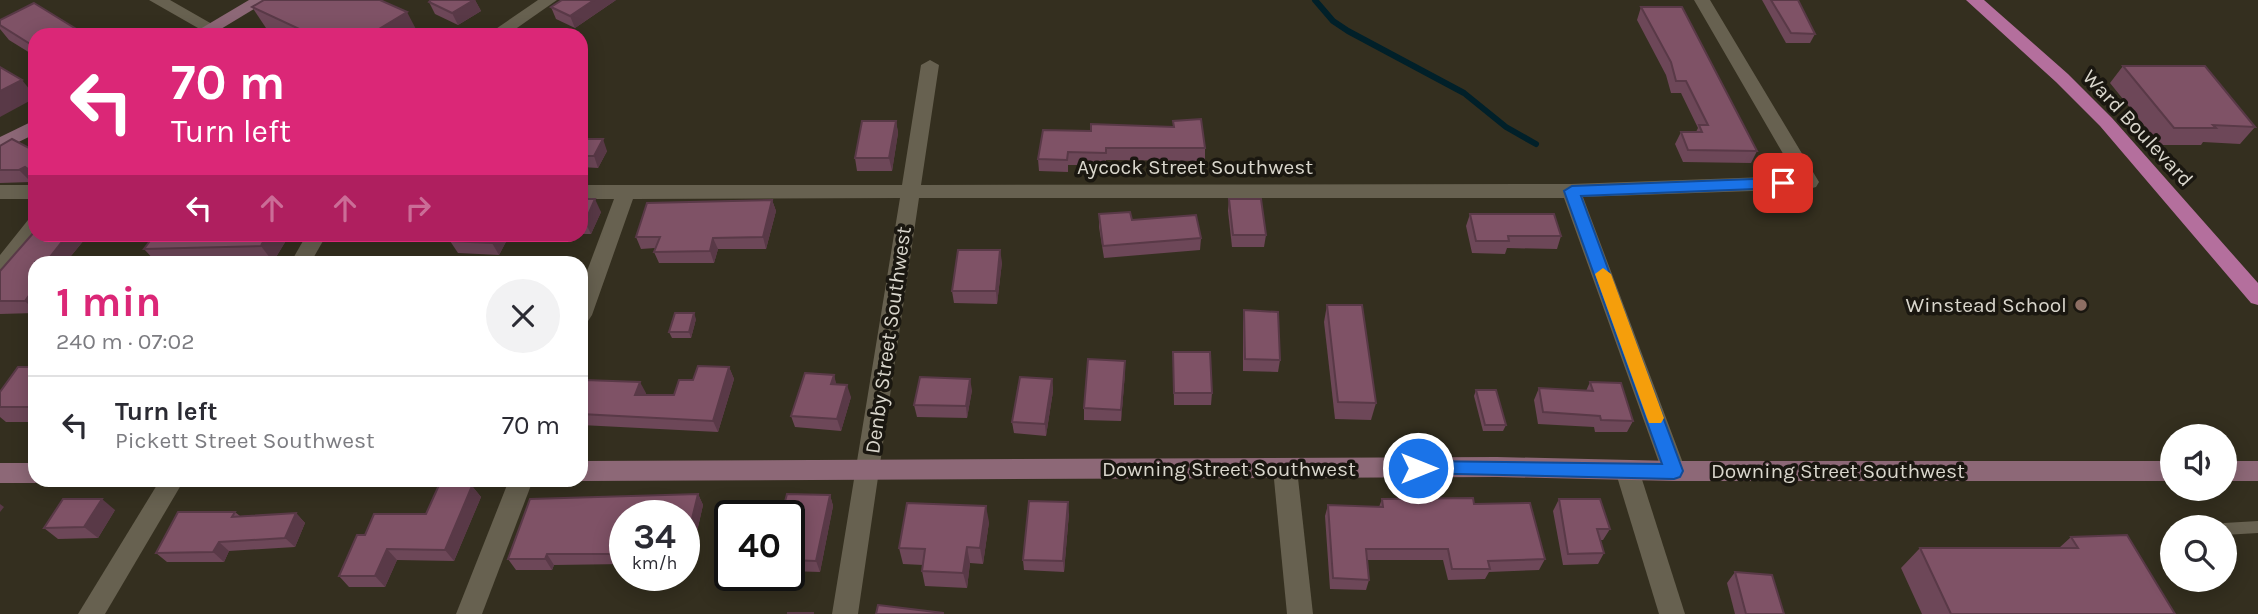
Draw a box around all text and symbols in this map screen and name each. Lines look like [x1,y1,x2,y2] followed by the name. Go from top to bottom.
[171,54,285,111] text: 70 m
[56,56,147,147] icon: left
[2078,65,2198,191] street label: Ward Boulevard
[171,113,291,150] text: Turn left
[1753,153,1813,213] pin
[1077,155,1313,179] street label: Aycock Street Southwest
[1764,164,1802,202] icon: arrive
[180,189,218,227] icon: left
[253,189,291,227] icon: ahead
[326,189,364,227] icon: ahead
[399,189,437,227] icon: right
[860,225,916,455] street label: Denby Street Southwest
[56,277,161,327] text: 1 min
[486,279,560,353] button: close
[1906,293,2067,317] place label: Winstead School
[2073,297,2089,313] marker: Winstead School
[56,328,195,355] text: 240 m · 07:02
[115,396,217,427] text: Turn left
[56,406,94,444] icon: left
[502,410,560,441] text: 70 m
[2160,424,2237,592] map controls
[2160,424,2237,501] button: sound
[115,427,375,454] text: Pickett Street Southwest
[1381,431,1455,505] position arrow
[1102,457,1356,481] street label: Downing Street Southwest
[1711,459,1965,483] street label: Downing Street Southwest
[714,500,805,591] speed limit sign: 40
[2160,515,2237,592] button: search
[633,516,676,557] text: 34
[632,552,677,574] text: km/h

